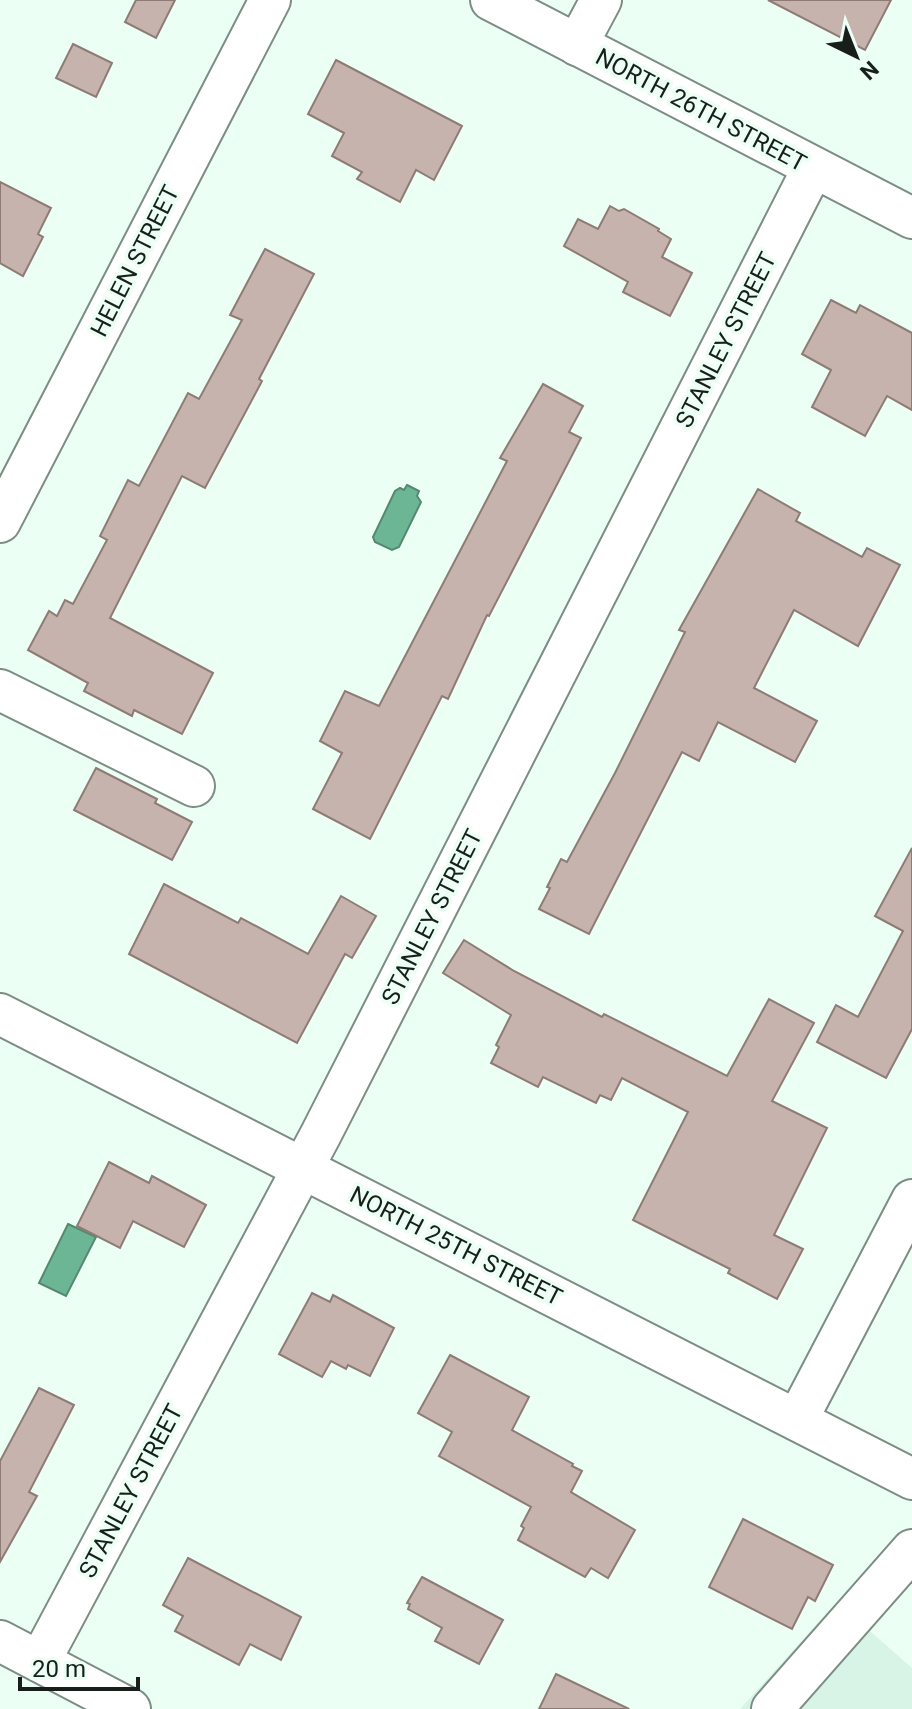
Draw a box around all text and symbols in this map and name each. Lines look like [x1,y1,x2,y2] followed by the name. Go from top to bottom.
[816,16,896,96] north arrow
[591,43,811,177] street label: NORTH 26TH STREET
[855,56,884,85] text: N
[85,181,185,341] street label: HELEN STREET
[670,248,782,432] street label: STANLEY STREET
[376,825,488,1009] street label: STANLEY STREET
[345,1180,567,1312] street label: NORTH 25TH STREET
[73,1399,189,1583] street label: STANLEY STREET
[20,1641,138,1691] scale bar
[32,1655,86,1683] text: 20 m

